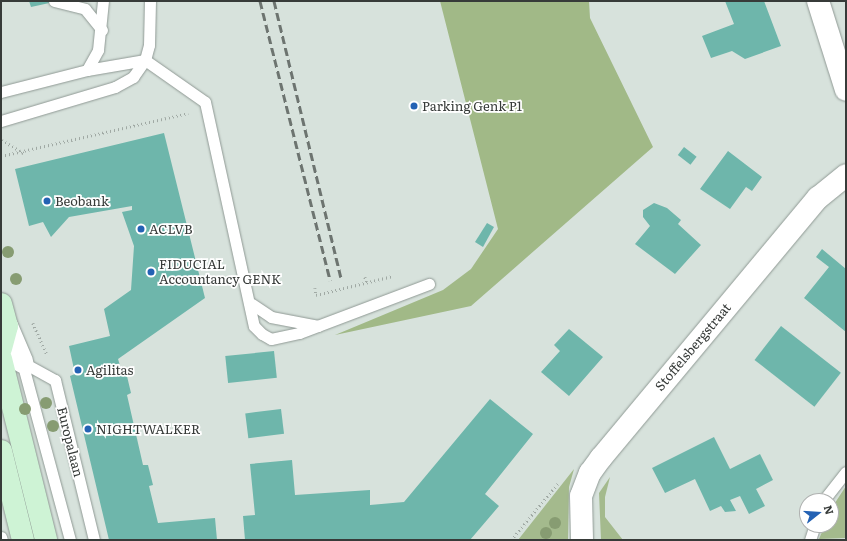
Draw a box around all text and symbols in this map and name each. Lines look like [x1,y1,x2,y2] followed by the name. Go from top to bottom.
[422,98,522,114] place label: Parking Genk P1
[409,101,419,111] marker: Parking Genk P1
[55,193,109,209] place label: Beobank
[42,196,52,206] marker: Beobank
[149,221,193,237] place label: ACLVB
[136,224,146,234] marker: ACLVB
[159,257,281,288] place label: FIDUCIAL Accountancy GENK
[146,267,156,277] marker: FIDUCIAL Accountancy GENK
[652,300,734,394] street label: Stoffelsbergstraat
[86,362,133,378] place label: Agilitas
[73,365,83,375] marker: Agilitas
[54,405,86,479] street label: Europalaan
[96,421,201,437] place label: NIGHTWALKER
[83,424,93,434] marker: NIGHTWALKER
[799,493,839,533] north arrow
[821,503,839,517] text: N

